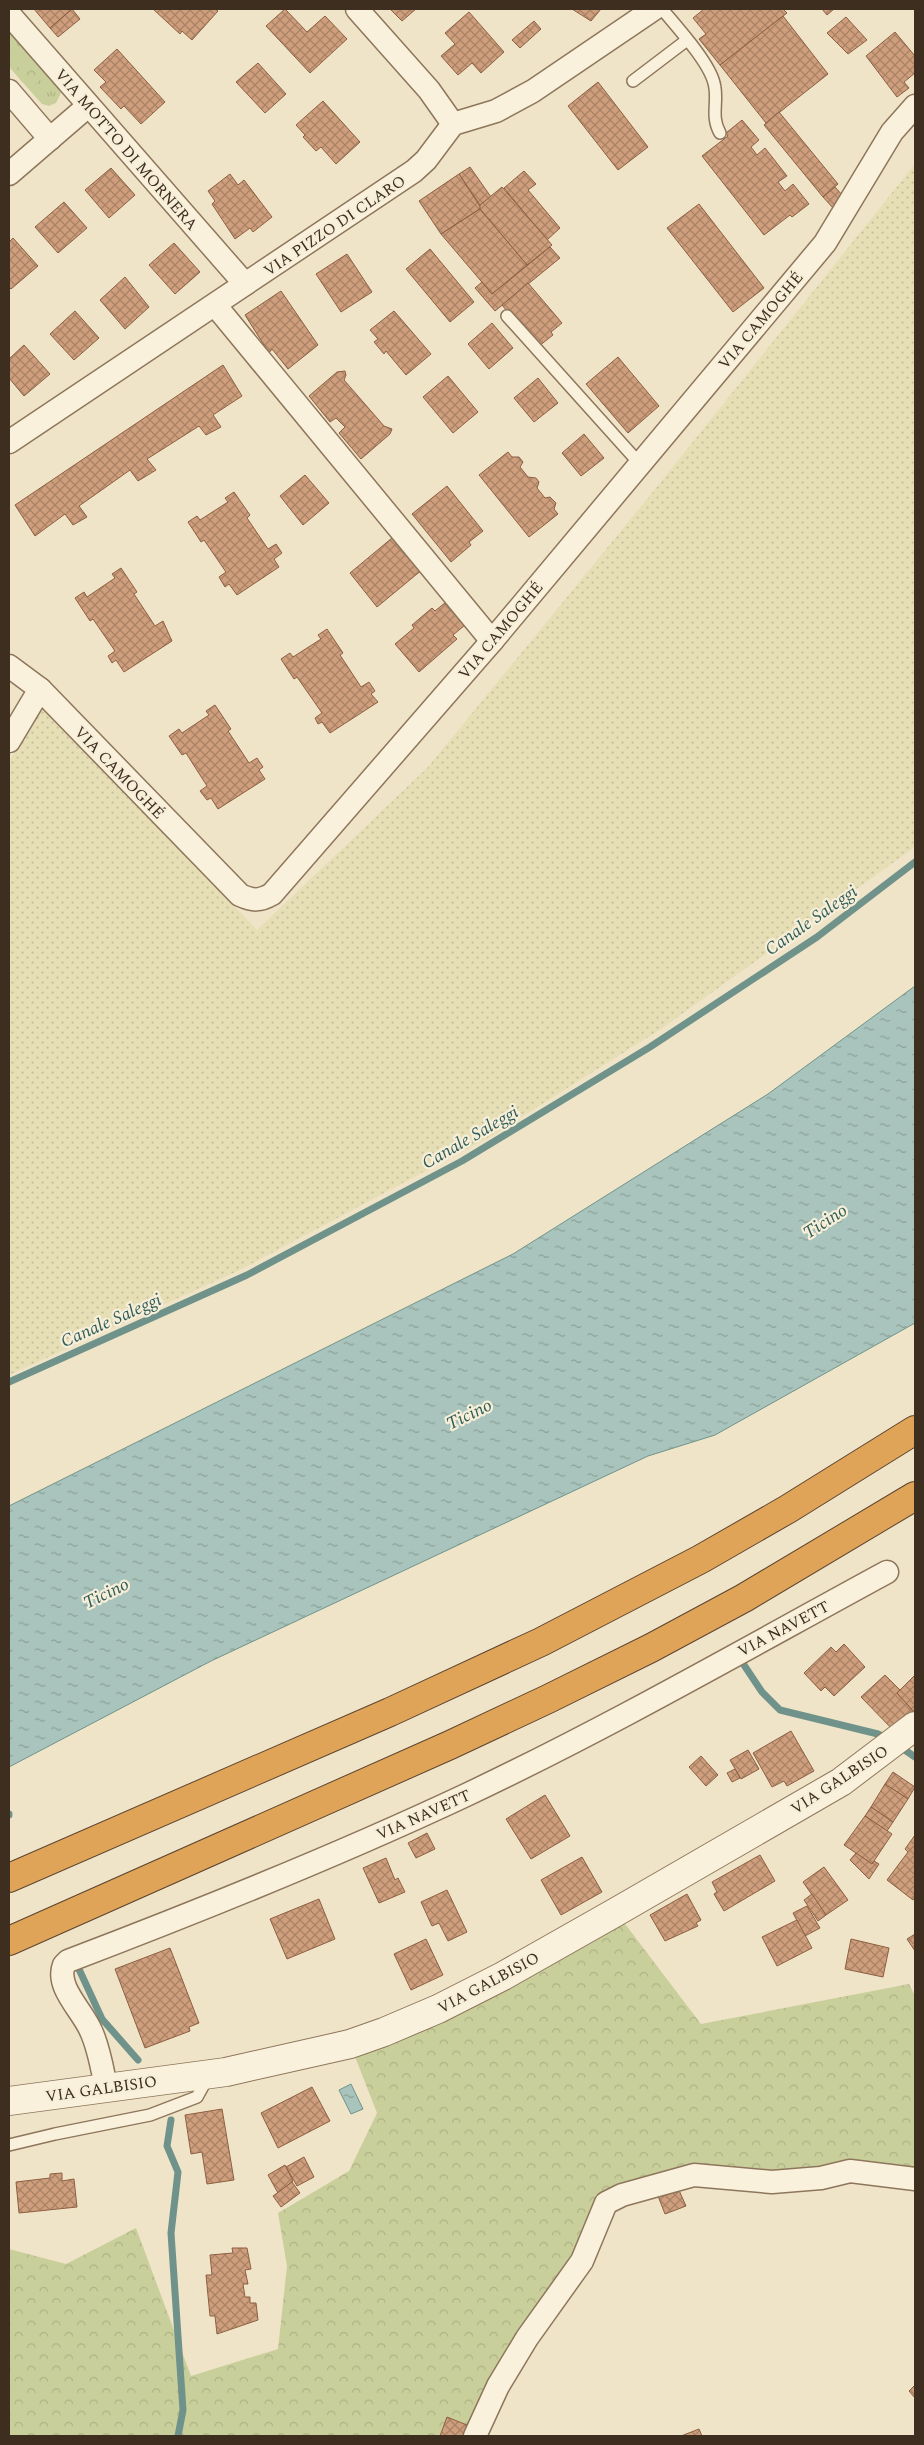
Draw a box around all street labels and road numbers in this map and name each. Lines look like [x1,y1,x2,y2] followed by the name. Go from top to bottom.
[49,63,204,236] street label: VIA MOTTO DI MORNERA
[259,169,411,282] street label: VIA PIZZO DI CLARO
[713,266,809,375] street label: VIA CAMOGHÉ
[453,576,549,685] street label: VIA CAMOGHÉ
[68,721,170,825] street label: VIA CAMOGHÉ
[733,1594,834,1663] street label: VIA NAVETT
[786,1739,893,1821] street label: VIA GALBISIO
[372,1783,475,1846] street label: VIA NAVETT
[433,1946,544,2020] street label: VIA GALBISIO
[44,2069,158,2109] street label: VIA GALBISIO

